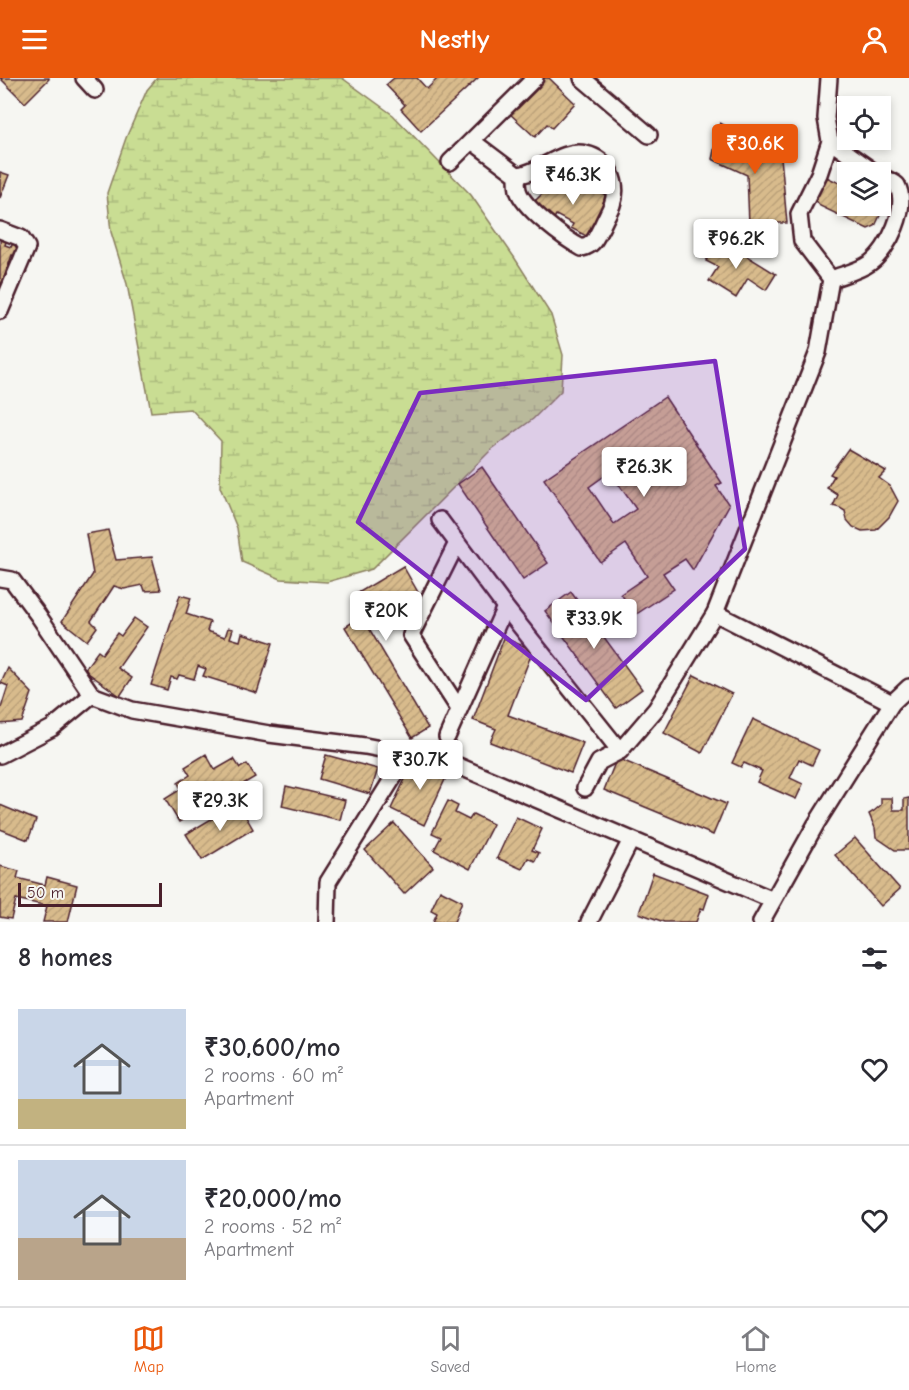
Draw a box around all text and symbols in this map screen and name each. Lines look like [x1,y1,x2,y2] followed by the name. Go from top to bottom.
[18,23,51,56] icon: menu
[858,23,891,56] icon: person
[420,24,489,55] text: Nestly
[837,96,891,216] map controls
[837,96,891,150] button: locate
[706,124,804,175] pin: ₹30.6K
[726,132,784,155] text: ₹30.6K
[524,155,622,206] pin: ₹46.3K
[837,162,891,216] button: layers
[545,163,601,186] text: ₹46.3K
[687,219,785,270] pin: ₹96.2K
[707,227,765,250] text: ₹96.2K
[595,447,693,498] pin: ₹26.3K
[616,455,672,478] text: ₹26.3K
[350,591,422,642] pin: ₹20K
[364,599,408,622] text: ₹20K
[545,599,643,650] pin: ₹33.9K
[566,607,622,630] text: ₹33.9K
[371,740,469,791] pin: ₹30.7K
[392,748,448,771] text: ₹30.7K
[171,781,269,832] pin: ₹29.3K
[192,789,248,812] text: ₹29.3K
[18,880,162,908] scale bar
[27,884,64,902] text: 50 m
[858,942,891,975] icon: filters
[18,943,112,973] text: 8 homes
[66,1033,138,1105] icon: home
[204,1033,340,1063] text: ₹30,600/mo
[858,1053,891,1086] icon: heart
[204,1064,343,1087] text: 2 rooms · 60 m²
[204,1087,294,1110] text: Apartment
[66,1184,138,1256] icon: home
[204,1184,342,1214] text: ₹20,000/mo
[858,1204,891,1237] icon: heart
[204,1215,341,1238] text: 2 rooms · 52 m²
[204,1238,294,1261] text: Apartment
[132,1322,165,1376] tab: Map
[430,1322,470,1376] tab: Saved
[735,1322,777,1376] tab: Home

